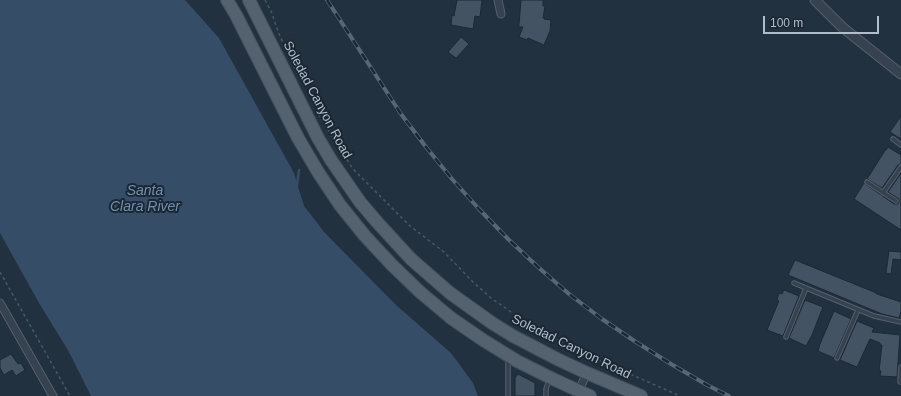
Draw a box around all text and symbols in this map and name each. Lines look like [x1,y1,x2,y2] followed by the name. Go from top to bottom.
[765,8,881,34] scale bar
[770,16,803,30] text: 100 m
[279,39,355,161] street label: Soledad Canyon Road
[110,183,180,216] water label: Santa Clara River
[509,311,633,383] street label: Soledad Canyon Road

